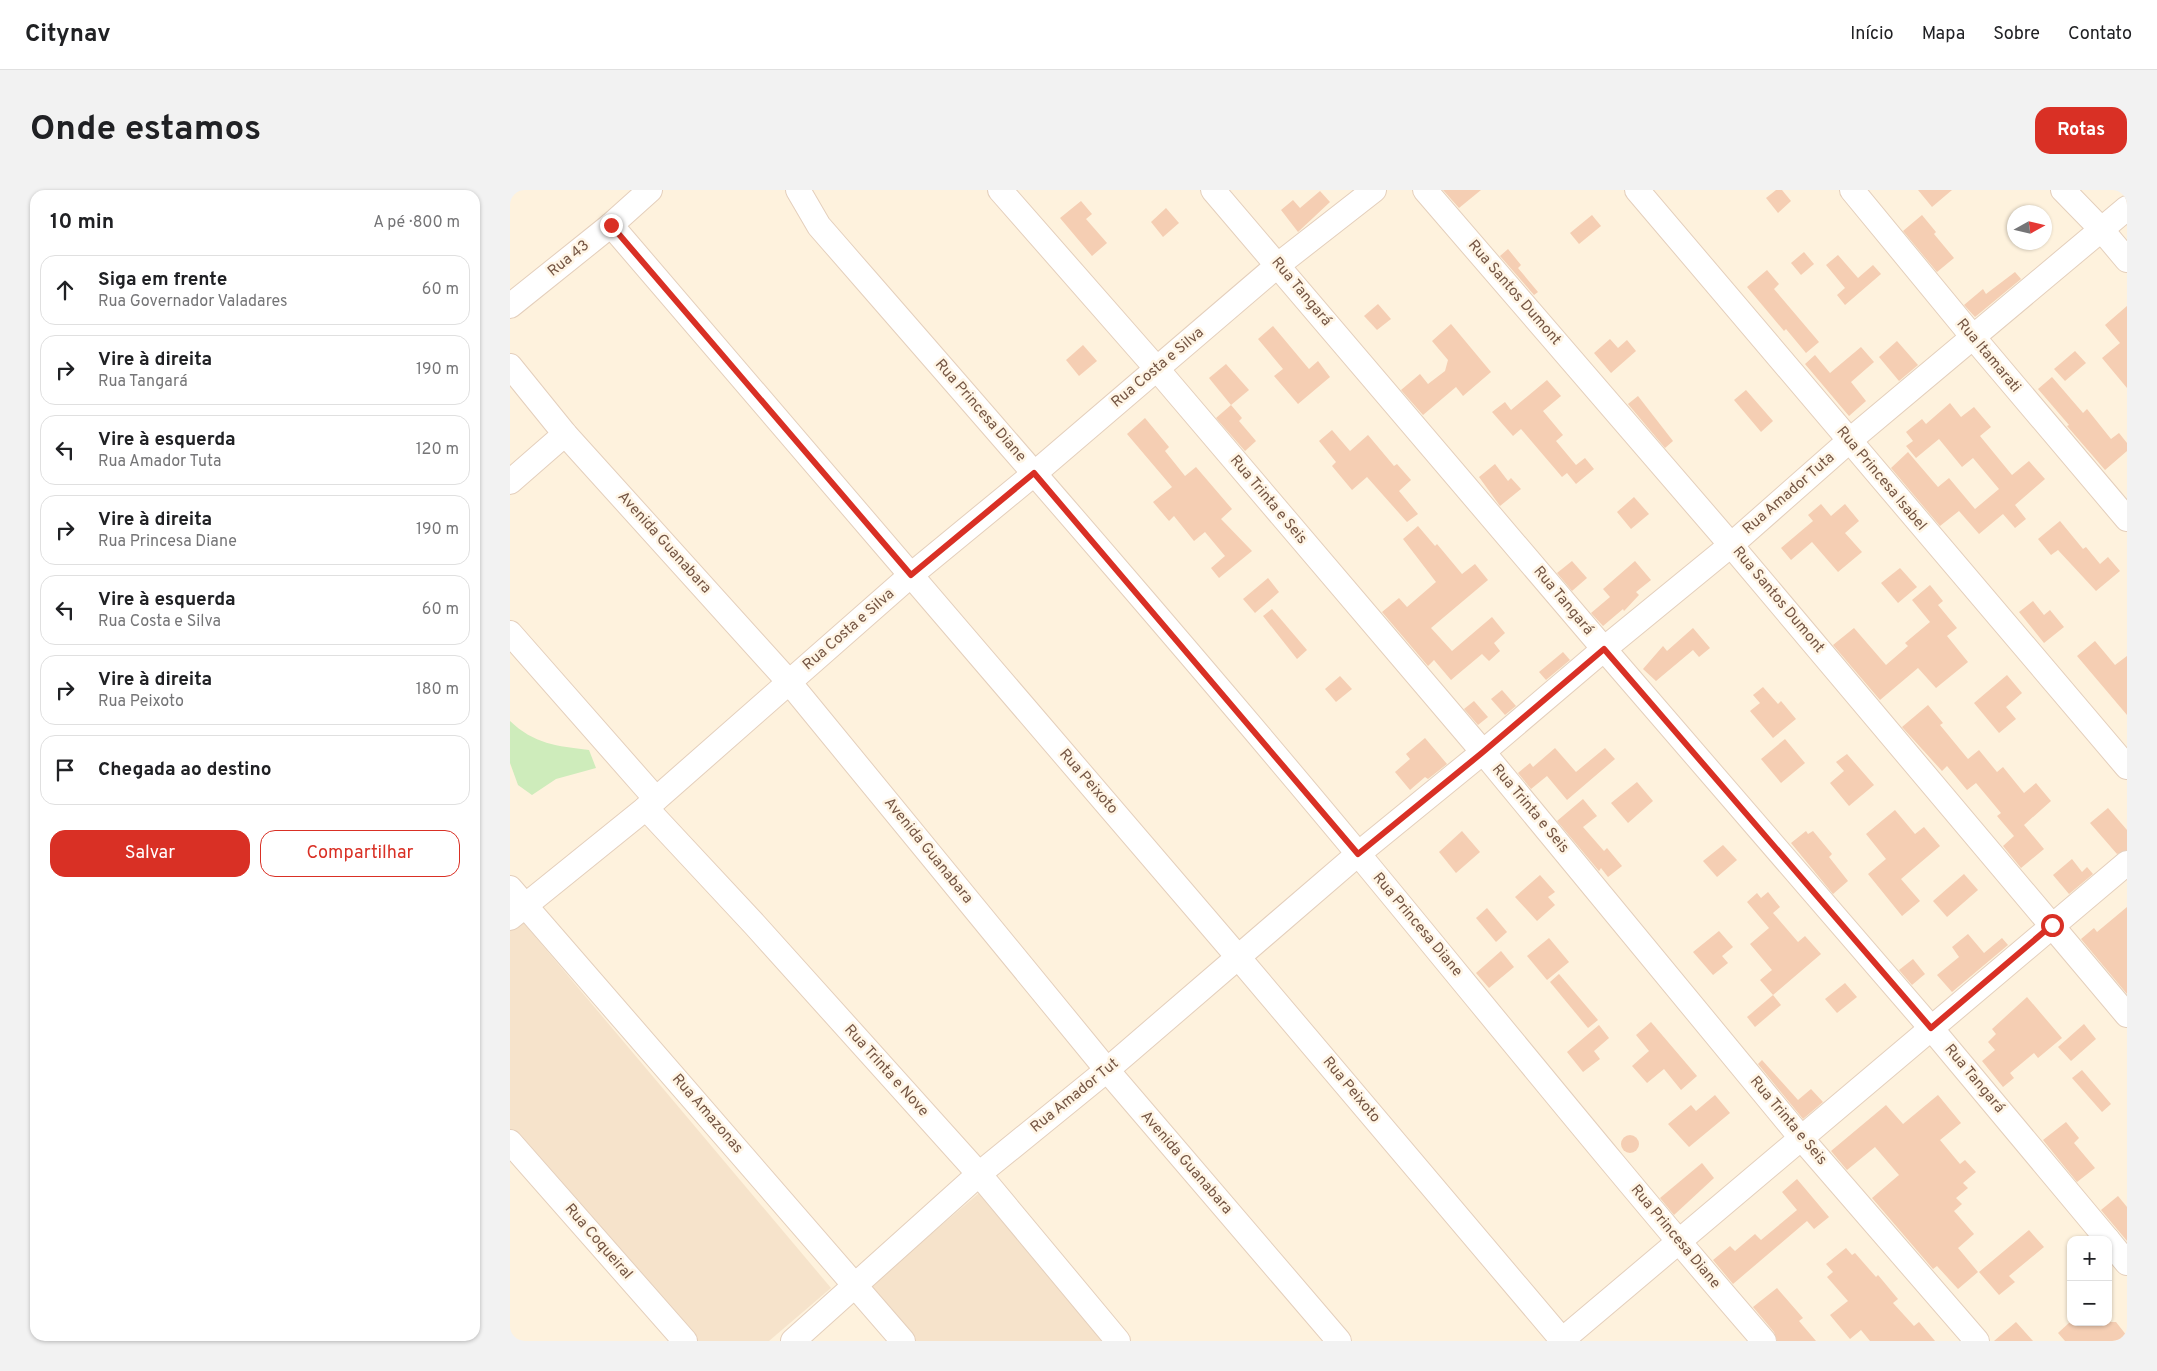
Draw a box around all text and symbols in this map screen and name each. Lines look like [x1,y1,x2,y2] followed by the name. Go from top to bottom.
[25,20,111,50] text: Citynav
[1850,23,1894,46] text: Início
[1922,23,1965,46] text: Mapa
[1993,23,2040,46] text: Sobre
[2068,23,2132,46] text: Contato
[2035,107,2127,154] button: Rotas
[30,108,261,152] text: Onde estamos
[2007,205,2052,250] north arrow
[50,209,114,236] text: 10 min
[373,213,460,233] text: A pé · 800 m
[600,214,623,237] route end
[544,236,594,282] street label: Rua 43
[1463,237,1565,349] street label: Rua Santos Dumont
[1267,254,1335,330] street label: Rua Tangará
[98,268,227,292] text: Siga em frente
[51,276,79,304] icon: ahead
[422,280,459,300] text: 60 m
[98,292,287,312] text: Rua Governador Valadares
[1952,315,2024,397] street label: Rua Itamarati
[1108,324,1208,412] street label: Rua Costa e Silva
[98,348,212,372] text: Vire à direita
[51,356,79,384] icon: right
[930,356,1030,466] street label: Rua Princesa Diane
[416,360,459,380] text: 190 m
[98,372,188,392] text: Rua Tangará
[1832,423,1930,535] street label: Rua Princesa Isabel
[98,428,236,452] text: Vire à esquerda
[51,436,79,464] icon: left
[416,440,459,460] text: 120 m
[1739,449,1839,539] street label: Rua Amador Tuta
[98,452,221,472] text: Rua Amador Tuta
[1225,452,1311,548] street label: Rua Trinta e Seis
[613,488,715,598] street label: Avenida Guanabara
[98,508,212,532] text: Vire à direita
[51,516,79,544] icon: right
[416,520,459,540] text: 190 m
[98,532,237,552] text: Rua Princesa Diane
[1728,543,1828,657] street label: Rua Santos Dumont
[1529,563,1597,639] street label: Rua Tangará
[799,585,899,675] street label: Rua Costa e Silva
[98,588,236,612] text: Vire à esquerda
[51,596,79,624] icon: left
[422,600,459,620] text: 60 m
[98,612,221,632] text: Rua Costa e Silva
[98,668,212,692] text: Vire à direita
[51,676,79,704] icon: right
[416,680,459,700] text: 180 m
[98,692,184,712] text: Rua Peixoto
[1054,745,1122,819] street label: Rua Peixoto
[51,756,79,784] icon: arrive
[98,758,272,782] text: Chegada ao destino
[1487,761,1573,857] street label: Rua Trinta e Seis
[879,794,977,908] street label: Avenida Guanabara
[50,830,250,877] button: Salvar
[260,830,460,877] button: Compartilhar
[1368,869,1466,981] street label: Rua Princesa Diane
[2041,914,2064,937] route start
[840,1021,932,1121] street label: Rua Trinta e Nove
[1940,1041,2008,1117] street label: Rua Tangará
[1318,1053,1384,1127] street label: Rua Peixoto
[1027,1055,1123,1137] street label: Rua Amador Tut
[667,1070,747,1158] street label: Rua Amazonas
[1745,1073,1831,1169] street label: Rua Trinta e Seis
[1136,1107,1236,1219] street label: Avenida Guanabara
[1626,1181,1724,1293] street label: Rua Princesa Diane
[560,1200,636,1284] street label: Rua Coqueiral
[2067,1236,2112,1326] map controls
[2067,1236,2112,1281] button: +
[2067,1281,2112,1326] button: −

